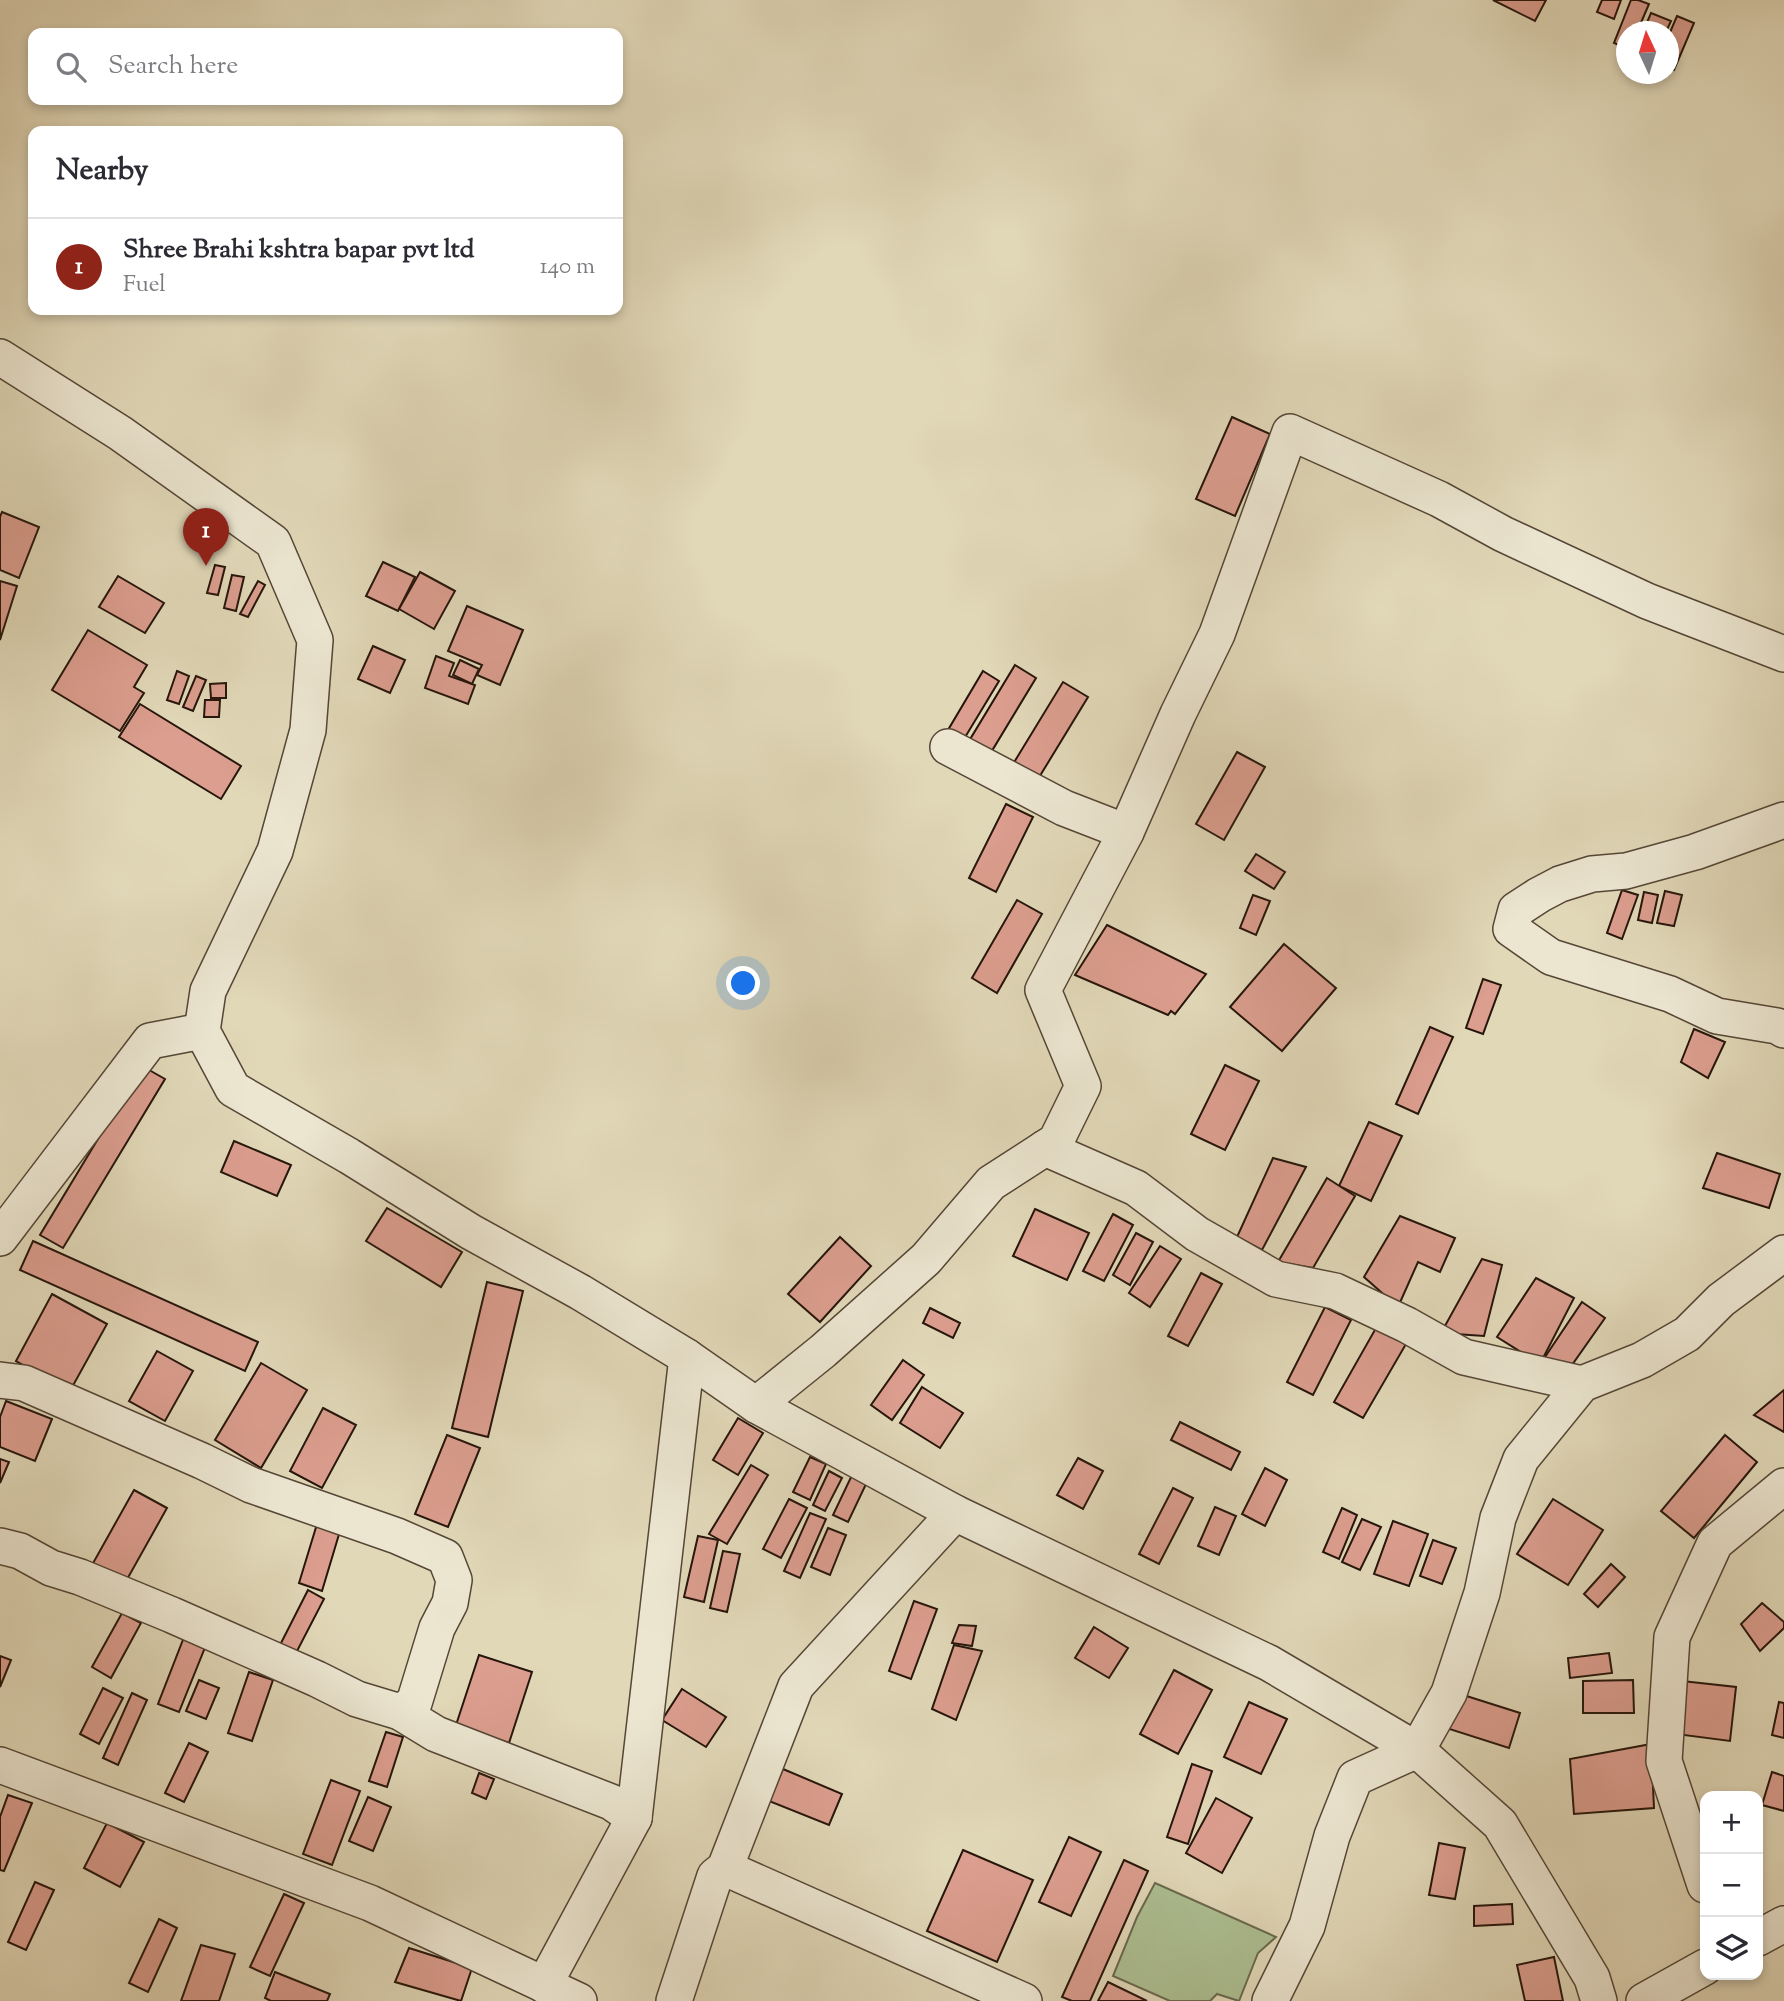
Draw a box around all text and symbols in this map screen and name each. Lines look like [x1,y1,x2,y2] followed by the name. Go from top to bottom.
[1616,21,1679,84] north arrow
[28,28,623,105] search box
[52,48,90,86] icon: search
[108,48,238,85] text: Search here
[56,150,148,193] text: Nearby
[123,232,474,269] text: Shree Brahi kshtra bapar pvt ltd
[75,251,83,284] text: 1
[540,251,595,284] text: 140 m
[123,269,166,302] text: Fuel
[183,508,229,566] pin: 1
[726,966,760,1000] your location
[1700,1791,1763,1980] map controls
[1700,1791,1763,1854] button: +
[1700,1854,1763,1917] button: −
[1700,1917,1763,1980] button: layers

